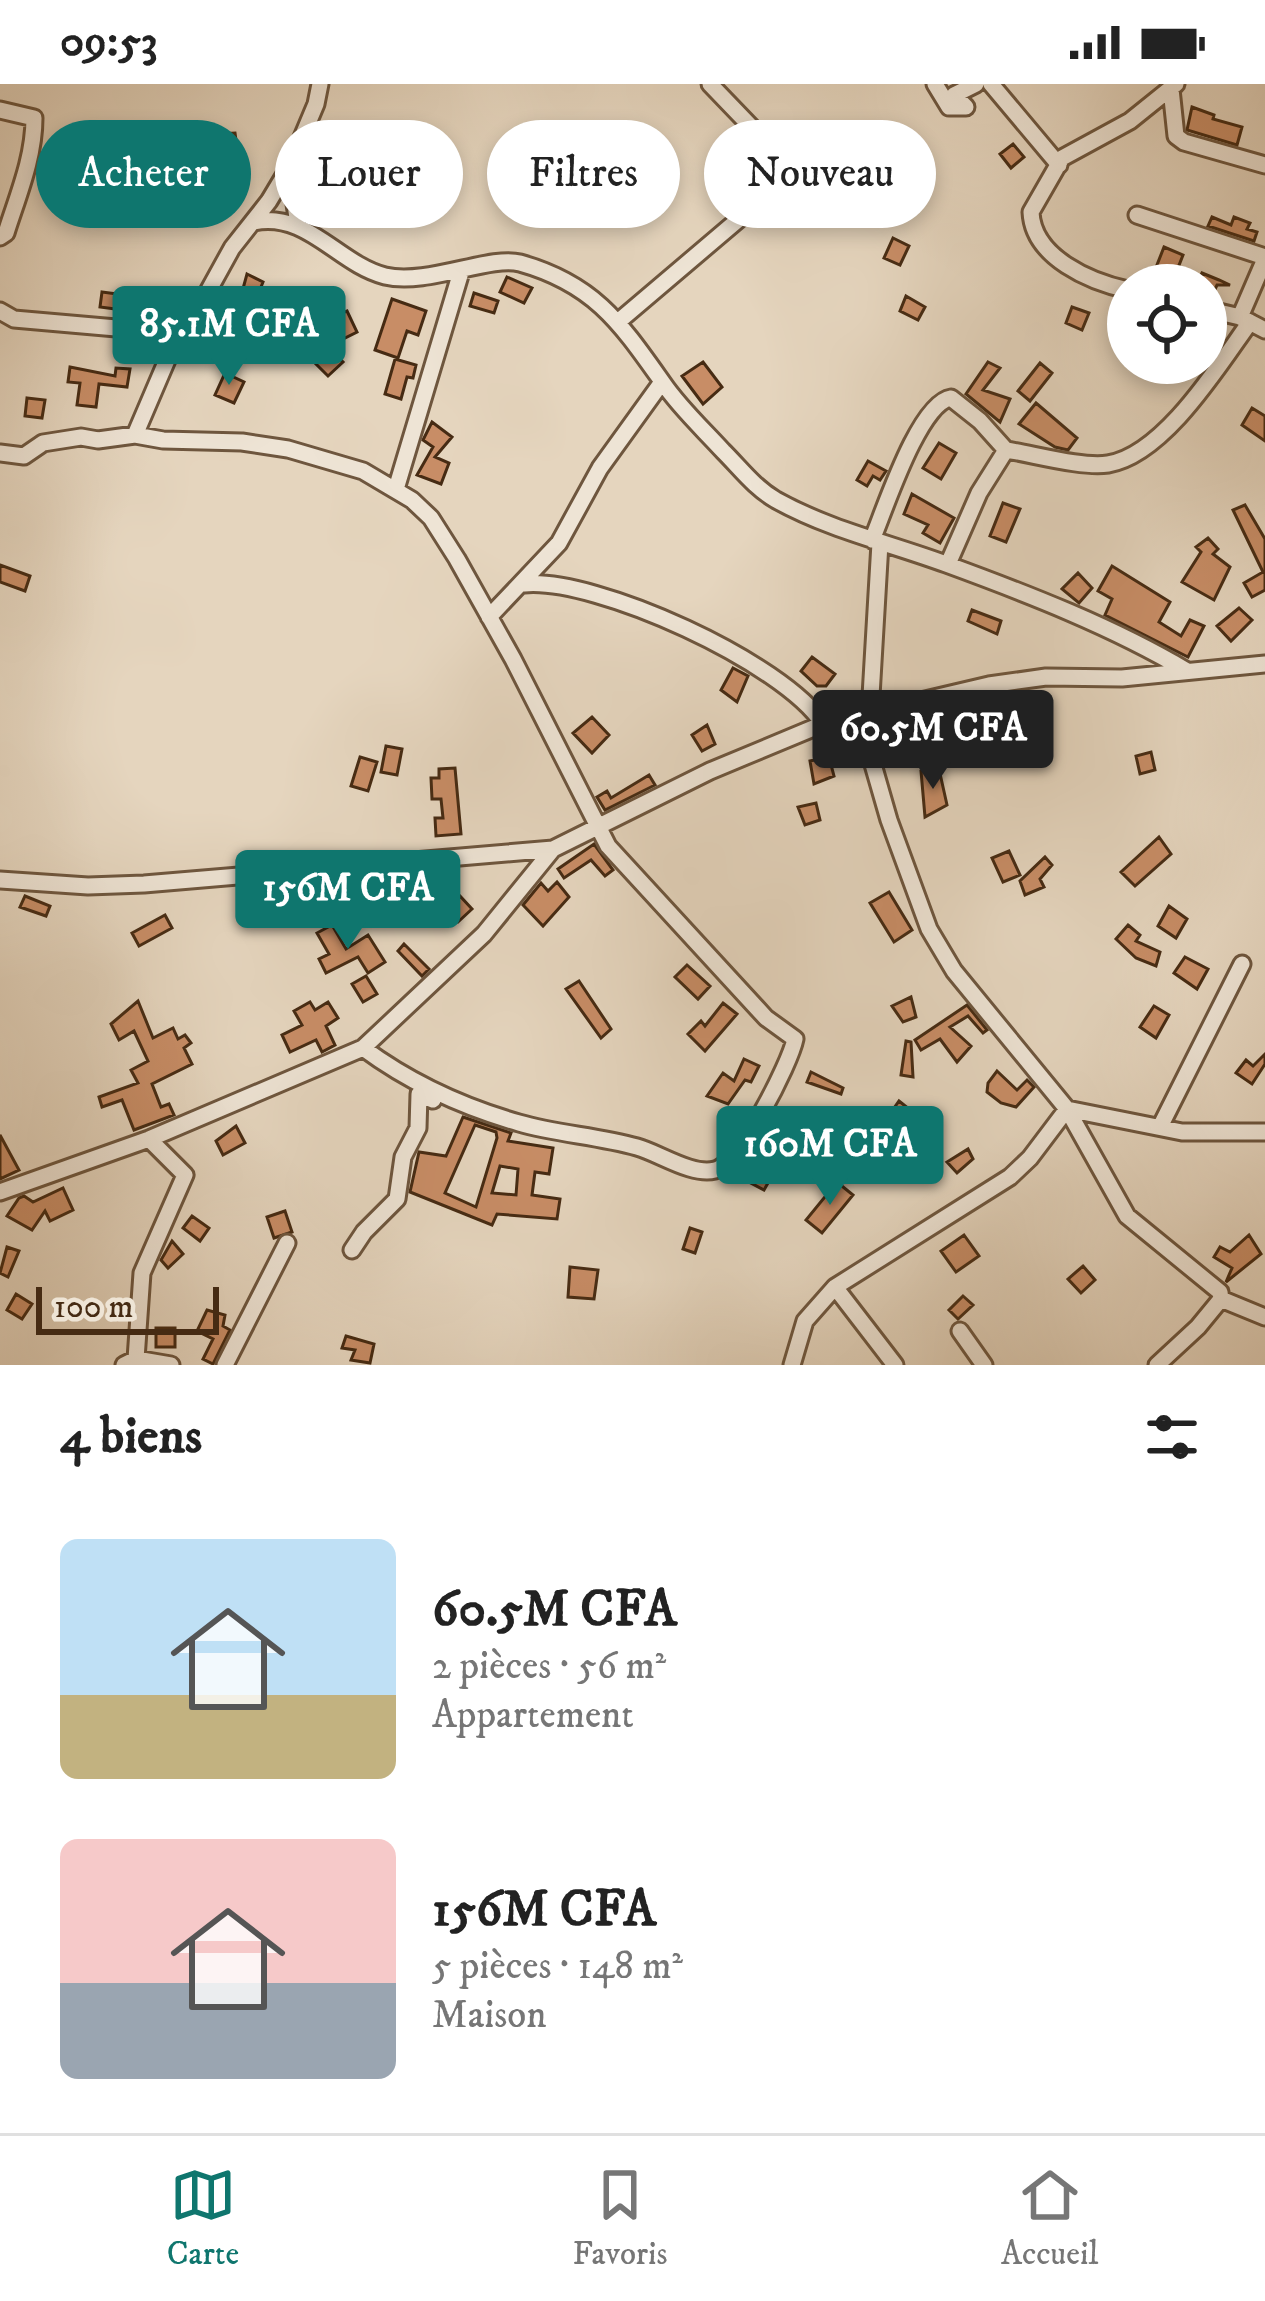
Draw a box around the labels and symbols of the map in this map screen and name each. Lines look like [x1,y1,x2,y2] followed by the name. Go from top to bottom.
[92,286,366,388] pin: 85.1M CFA
[796,690,1070,792] pin: 60.5M CFA
[224,850,472,952] pin: 156M CFA
[706,1106,954,1208] pin: 160M CFA
[36,1281,219,1334] scale bar

